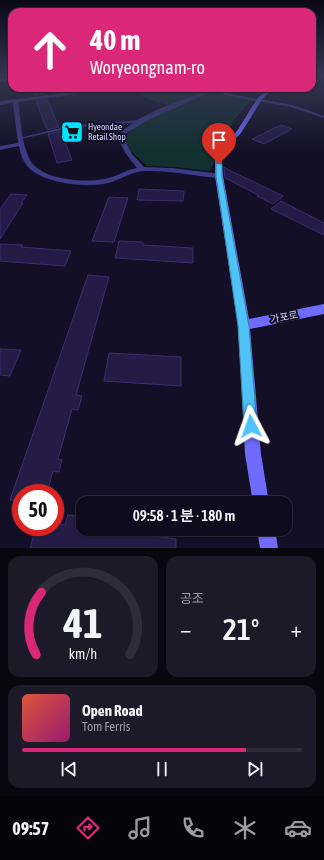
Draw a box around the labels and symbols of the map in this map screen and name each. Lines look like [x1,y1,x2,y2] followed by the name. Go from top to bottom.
[59,119,85,145] supermarket icon: Hyeondae Retail Shop
[88,122,126,142] place label: Hyeondae Retail Shop
[202,123,236,164] pin
[269,309,299,325] street label: 가포로
[230,405,272,447] position arrow
[12,484,64,536] speed limit sign: 50

